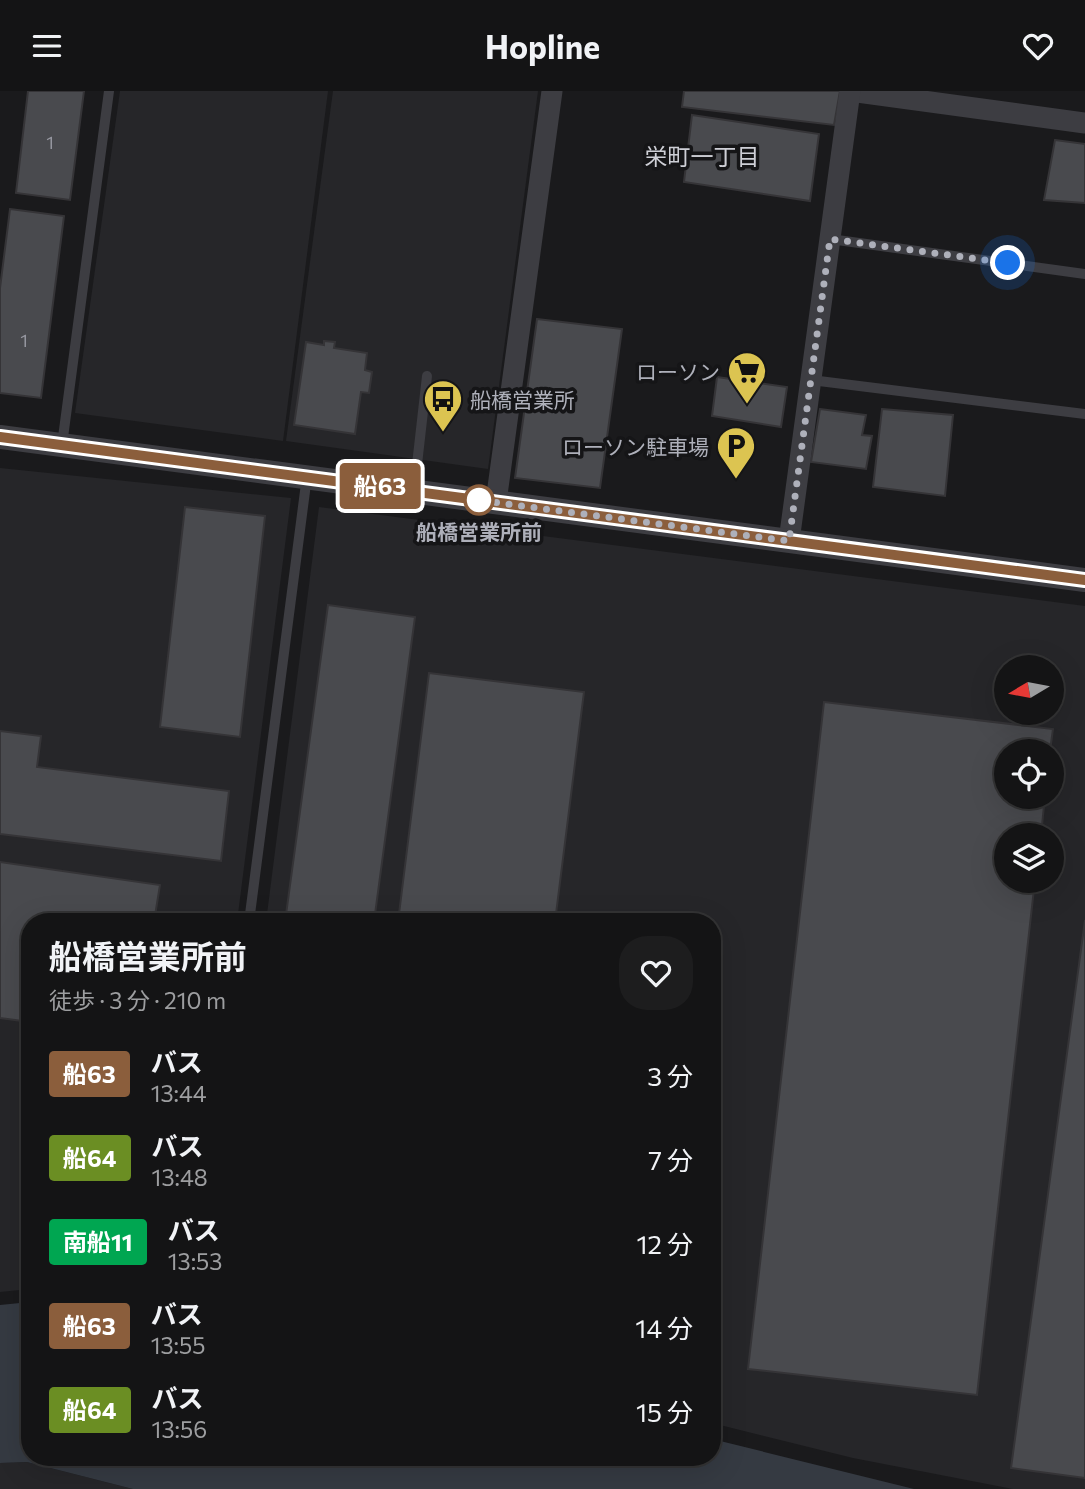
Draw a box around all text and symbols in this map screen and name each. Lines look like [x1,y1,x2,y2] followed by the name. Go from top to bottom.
[485,26,600,66] text: Hopline
[28,27,66,65] icon: menu
[1019,27,1057,65] icon: heart
[46,131,54,153] house number: 1
[645,142,760,170] district label: 栄町一丁目
[990,245,1025,280] your location
[20,329,28,351] house number: 1
[726,350,768,405] supermarket icon: ローソン
[636,359,720,384] place label: ローソン
[422,378,464,433] bus stop icon: 船橋営業所
[470,387,575,412] place label: 船橋営業所
[715,425,757,480] parking icon: ローソン駐車場
[562,434,709,459] place label: ローソン駐車場
[340,463,420,509] line badge: 船63
[354,471,406,500] text: 船63
[464,485,494,515] marker: 船橋営業所前
[416,519,542,544] place label: 船橋営業所前
[994,655,1064,725] north arrow
[994,655,1064,893] map controls
[994,739,1064,809] button: locate
[994,823,1064,893] button: layers
[49,935,247,976] text: 船橋営業所前
[619,936,693,1010] button: heart
[49,986,226,1014] text: 徒歩 · 3 分 · 210 m
[151,1046,203,1077] text: バス
[63,1059,116,1088] text: 船63
[647,1060,693,1091] text: 3 分
[151,1079,207,1107] text: 13:44
[152,1130,204,1161] text: バス
[63,1143,117,1172] text: 船64
[648,1144,693,1175] text: 7 分
[152,1163,208,1191] text: 13:48
[168,1214,220,1245] text: バス
[63,1227,133,1256] text: 南船11
[636,1228,693,1259] text: 12 分
[168,1247,222,1275] text: 13:53
[151,1298,203,1329] text: バス
[63,1311,116,1340] text: 船63
[635,1312,693,1343] text: 14 分
[151,1331,205,1359] text: 13:55
[152,1382,204,1413] text: バス
[63,1395,117,1424] text: 船64
[636,1396,693,1427] text: 15 分
[152,1415,207,1443] text: 13:56

